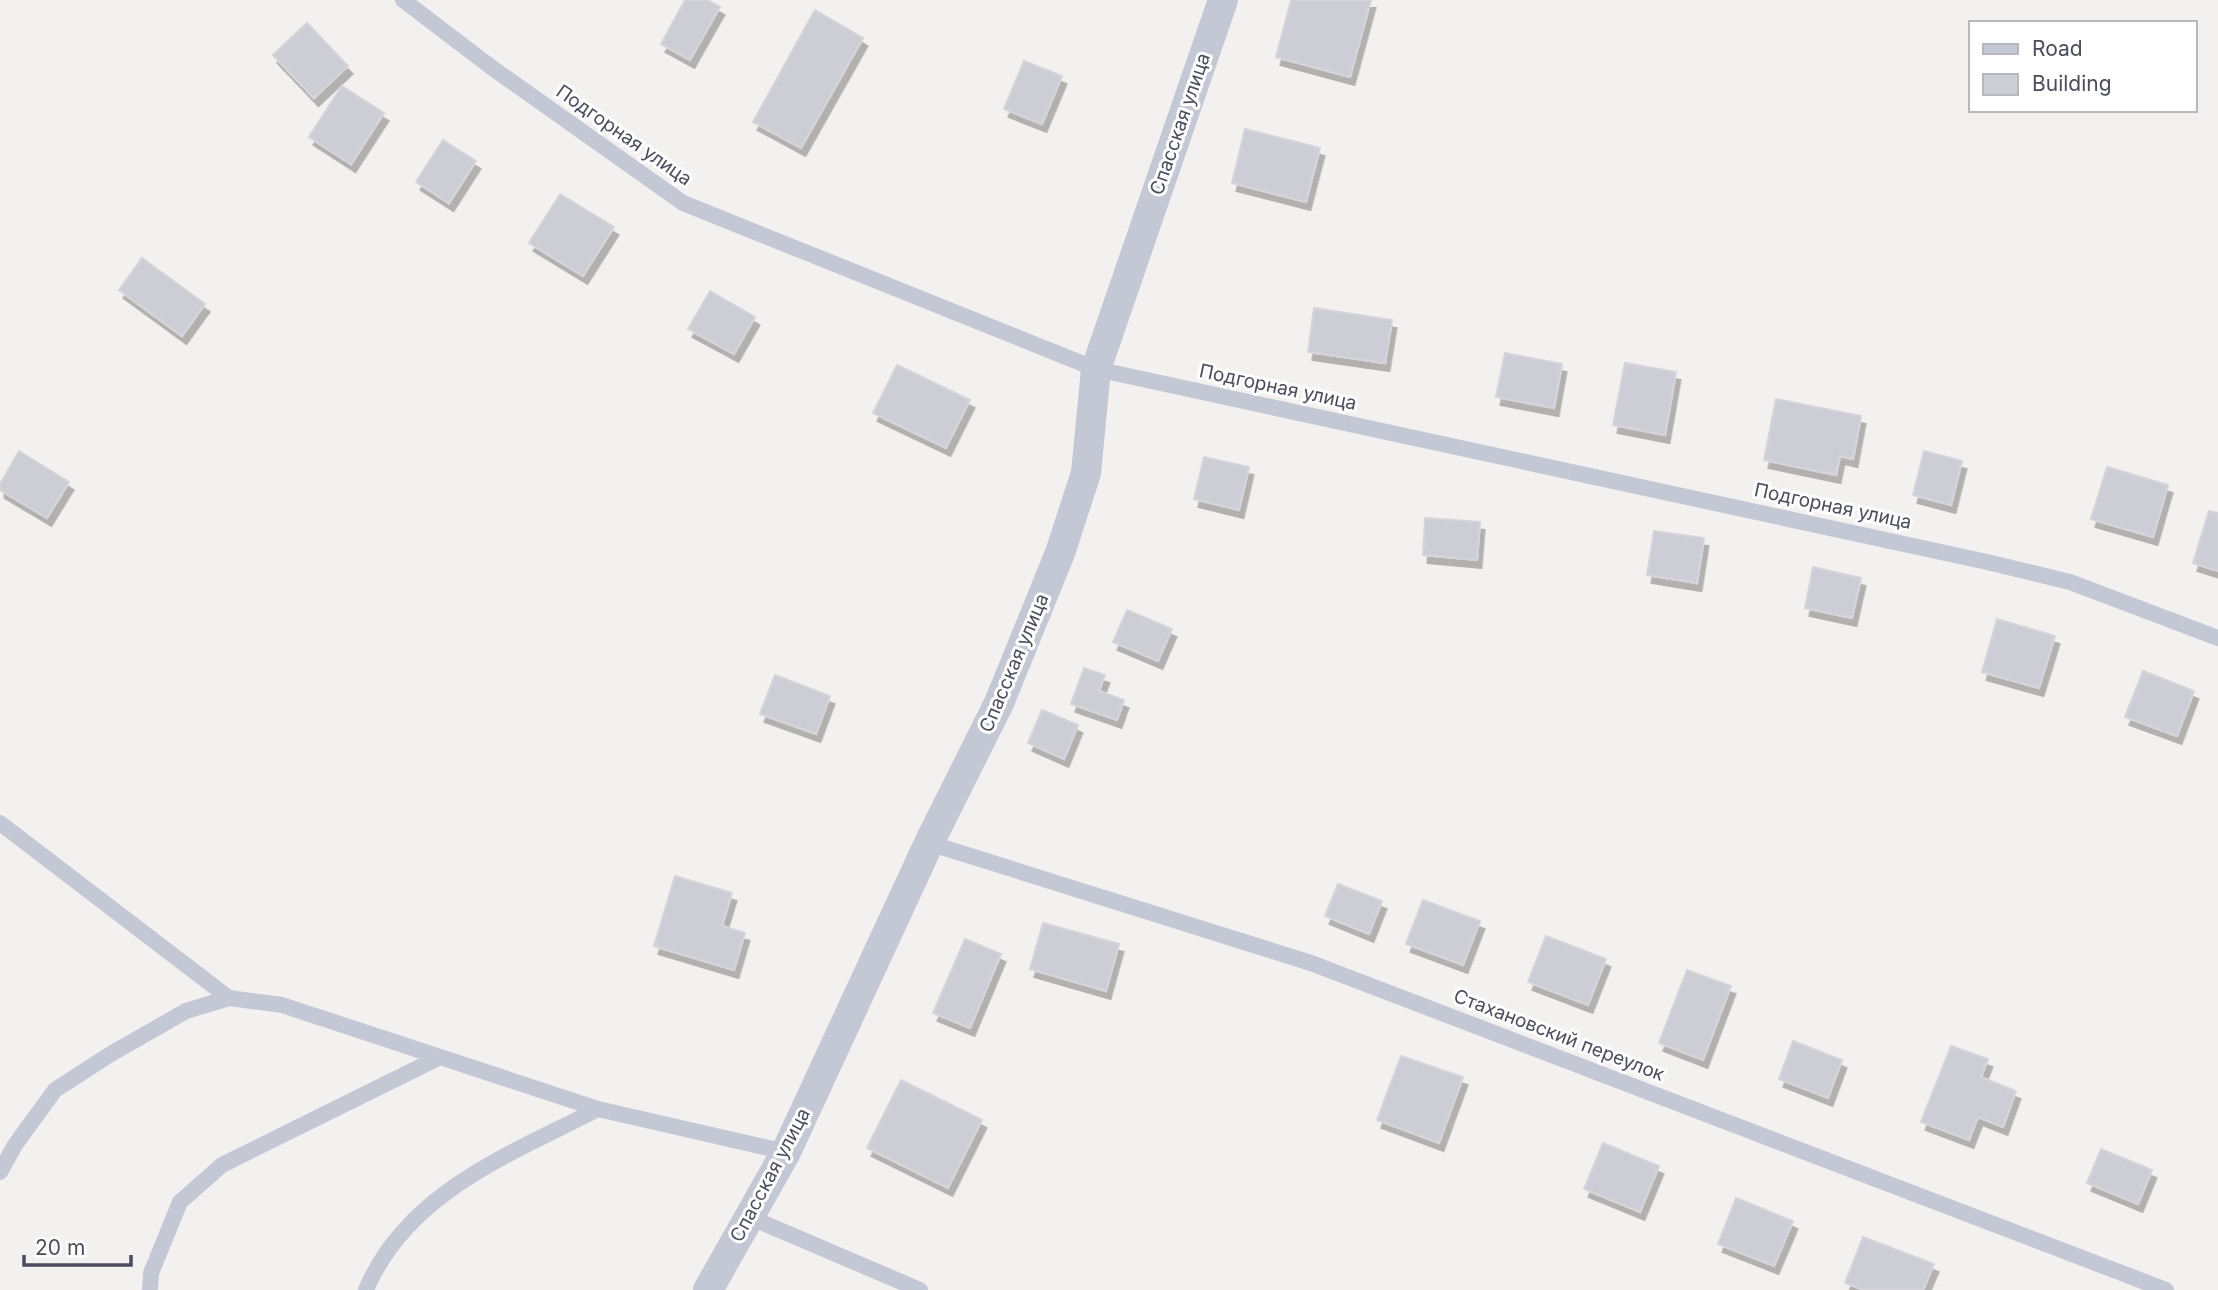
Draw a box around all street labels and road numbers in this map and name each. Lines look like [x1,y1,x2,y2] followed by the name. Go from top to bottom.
[1145,50,1215,198] street label: Спасская улица
[552,80,696,190] street label: Подгорная улица
[1197,359,1359,415] street label: Подгорная улица
[1752,478,1914,534] street label: Подгорная улица
[974,590,1054,736] street label: Спасская улица
[1450,984,1668,1086] street label: Стахановский переулок
[725,1104,815,1246] street label: Спасская улица

